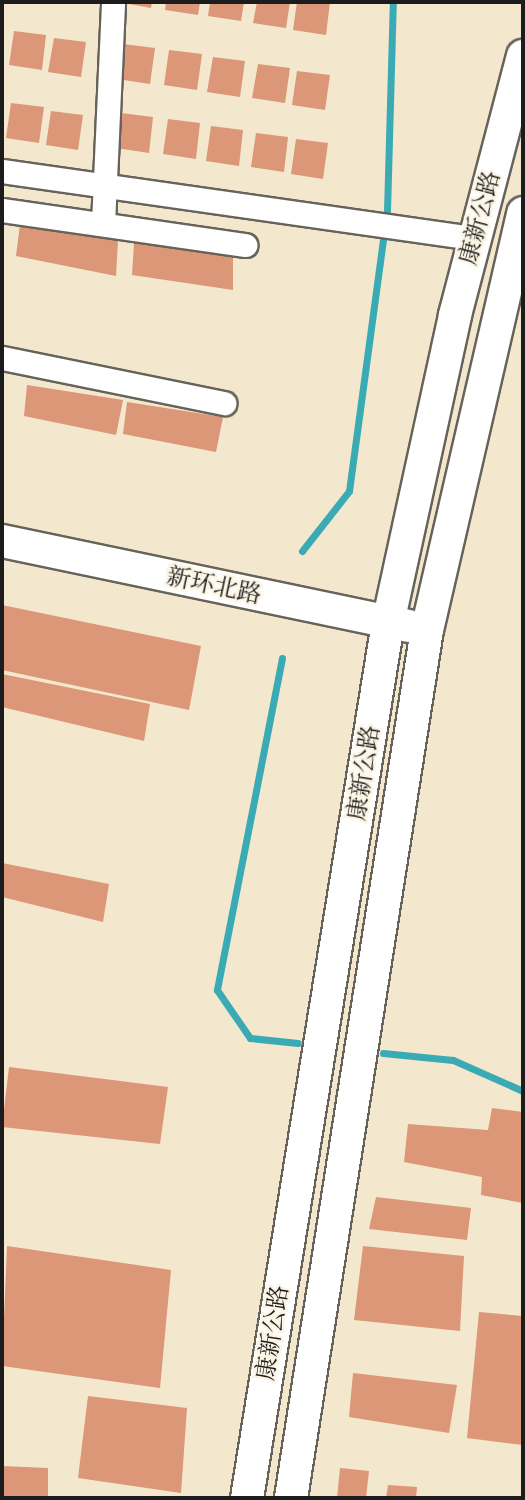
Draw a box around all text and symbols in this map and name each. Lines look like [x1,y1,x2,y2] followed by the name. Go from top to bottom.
[454,168,506,268] street label: 康新公路
[164,562,264,610] street label: 新环北路
[342,723,386,823] street label: 康新公路
[251,1283,295,1383] street label: 康新公路

